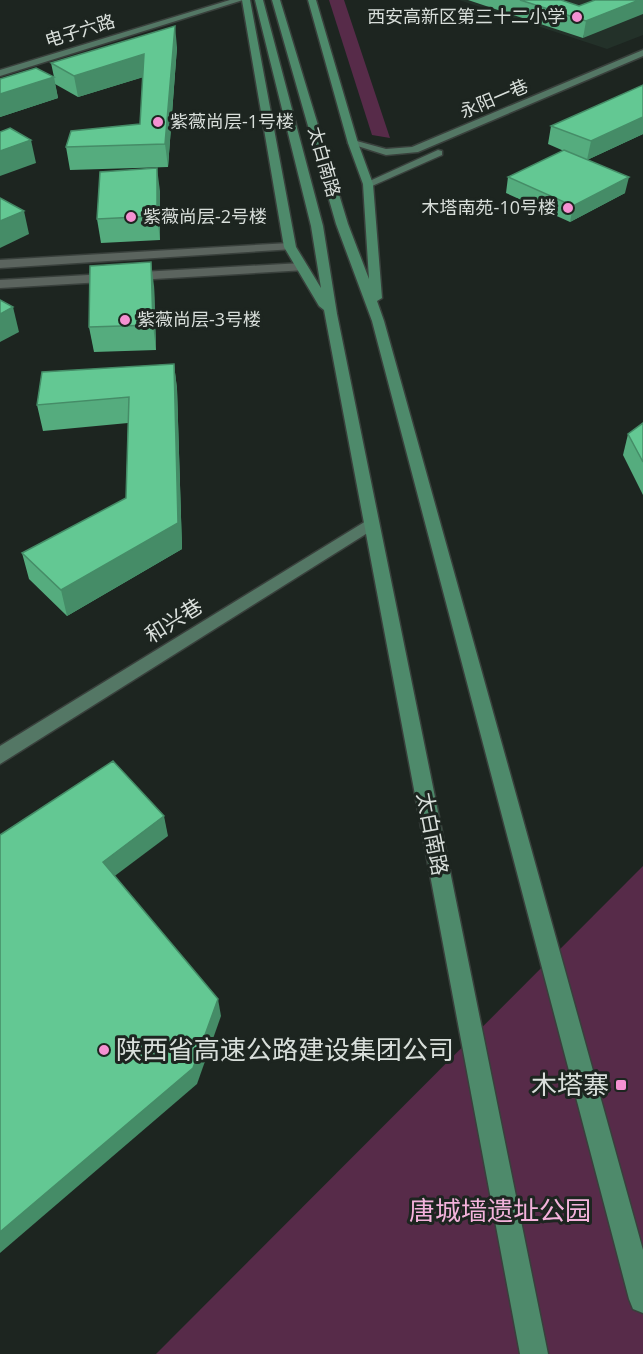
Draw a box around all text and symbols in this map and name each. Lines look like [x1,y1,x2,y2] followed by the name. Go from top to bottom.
[367,4,565,28] place label: 西安高新区第三十二小学
[42,8,118,52] street label: 电子六路
[570,10,584,24] marker: 西安高新区第三十二小学
[456,73,531,123] street label: 永阳一巷
[170,109,294,133] place label: 紫薇尚层-1号楼
[151,115,165,129] marker: 紫薇尚层-1号楼
[304,124,346,200] street label: 太白南路
[422,195,556,219] place label: 木塔南苑-10号楼
[561,201,575,215] marker: 木塔南苑-10号楼
[143,204,267,228] place label: 紫薇尚层-2号楼
[124,210,138,224] marker: 紫薇尚层-2号楼
[137,307,261,331] place label: 紫薇尚层-3号楼
[118,313,132,327] marker: 紫薇尚层-3号楼
[139,592,208,649] street label: 和兴巷
[411,790,455,878] street label: 太白南路
[116,1031,454,1067] place label: 陕西省高速公路建设集团公司
[97,1043,111,1057] marker: 陕西省高速公路建设集团公司
[531,1066,609,1102] place label: 木塔寨
[614,1078,628,1092] marker: 木塔寨
[409,1192,591,1228] park label: 唐城墙遗址公园

